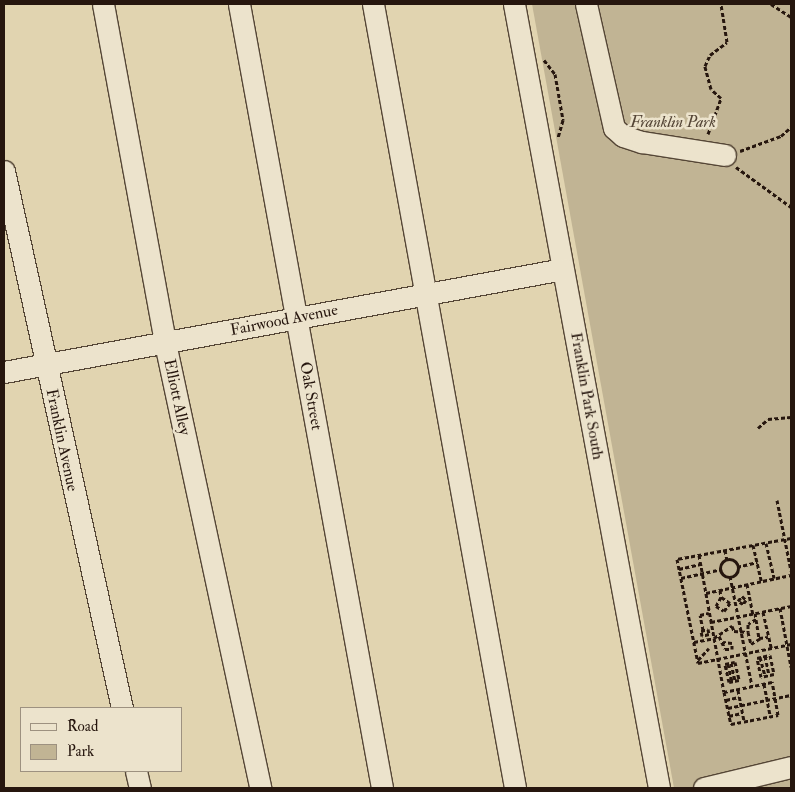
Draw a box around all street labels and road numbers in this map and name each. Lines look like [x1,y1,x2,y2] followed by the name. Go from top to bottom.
[229,300,339,340] street label: Fairwood Avenue
[566,331,608,461] street label: Franklin Park South
[160,357,194,437] street label: Elliott Alley
[296,360,326,432] street label: Oak Street
[42,387,82,493] street label: Franklin Avenue

